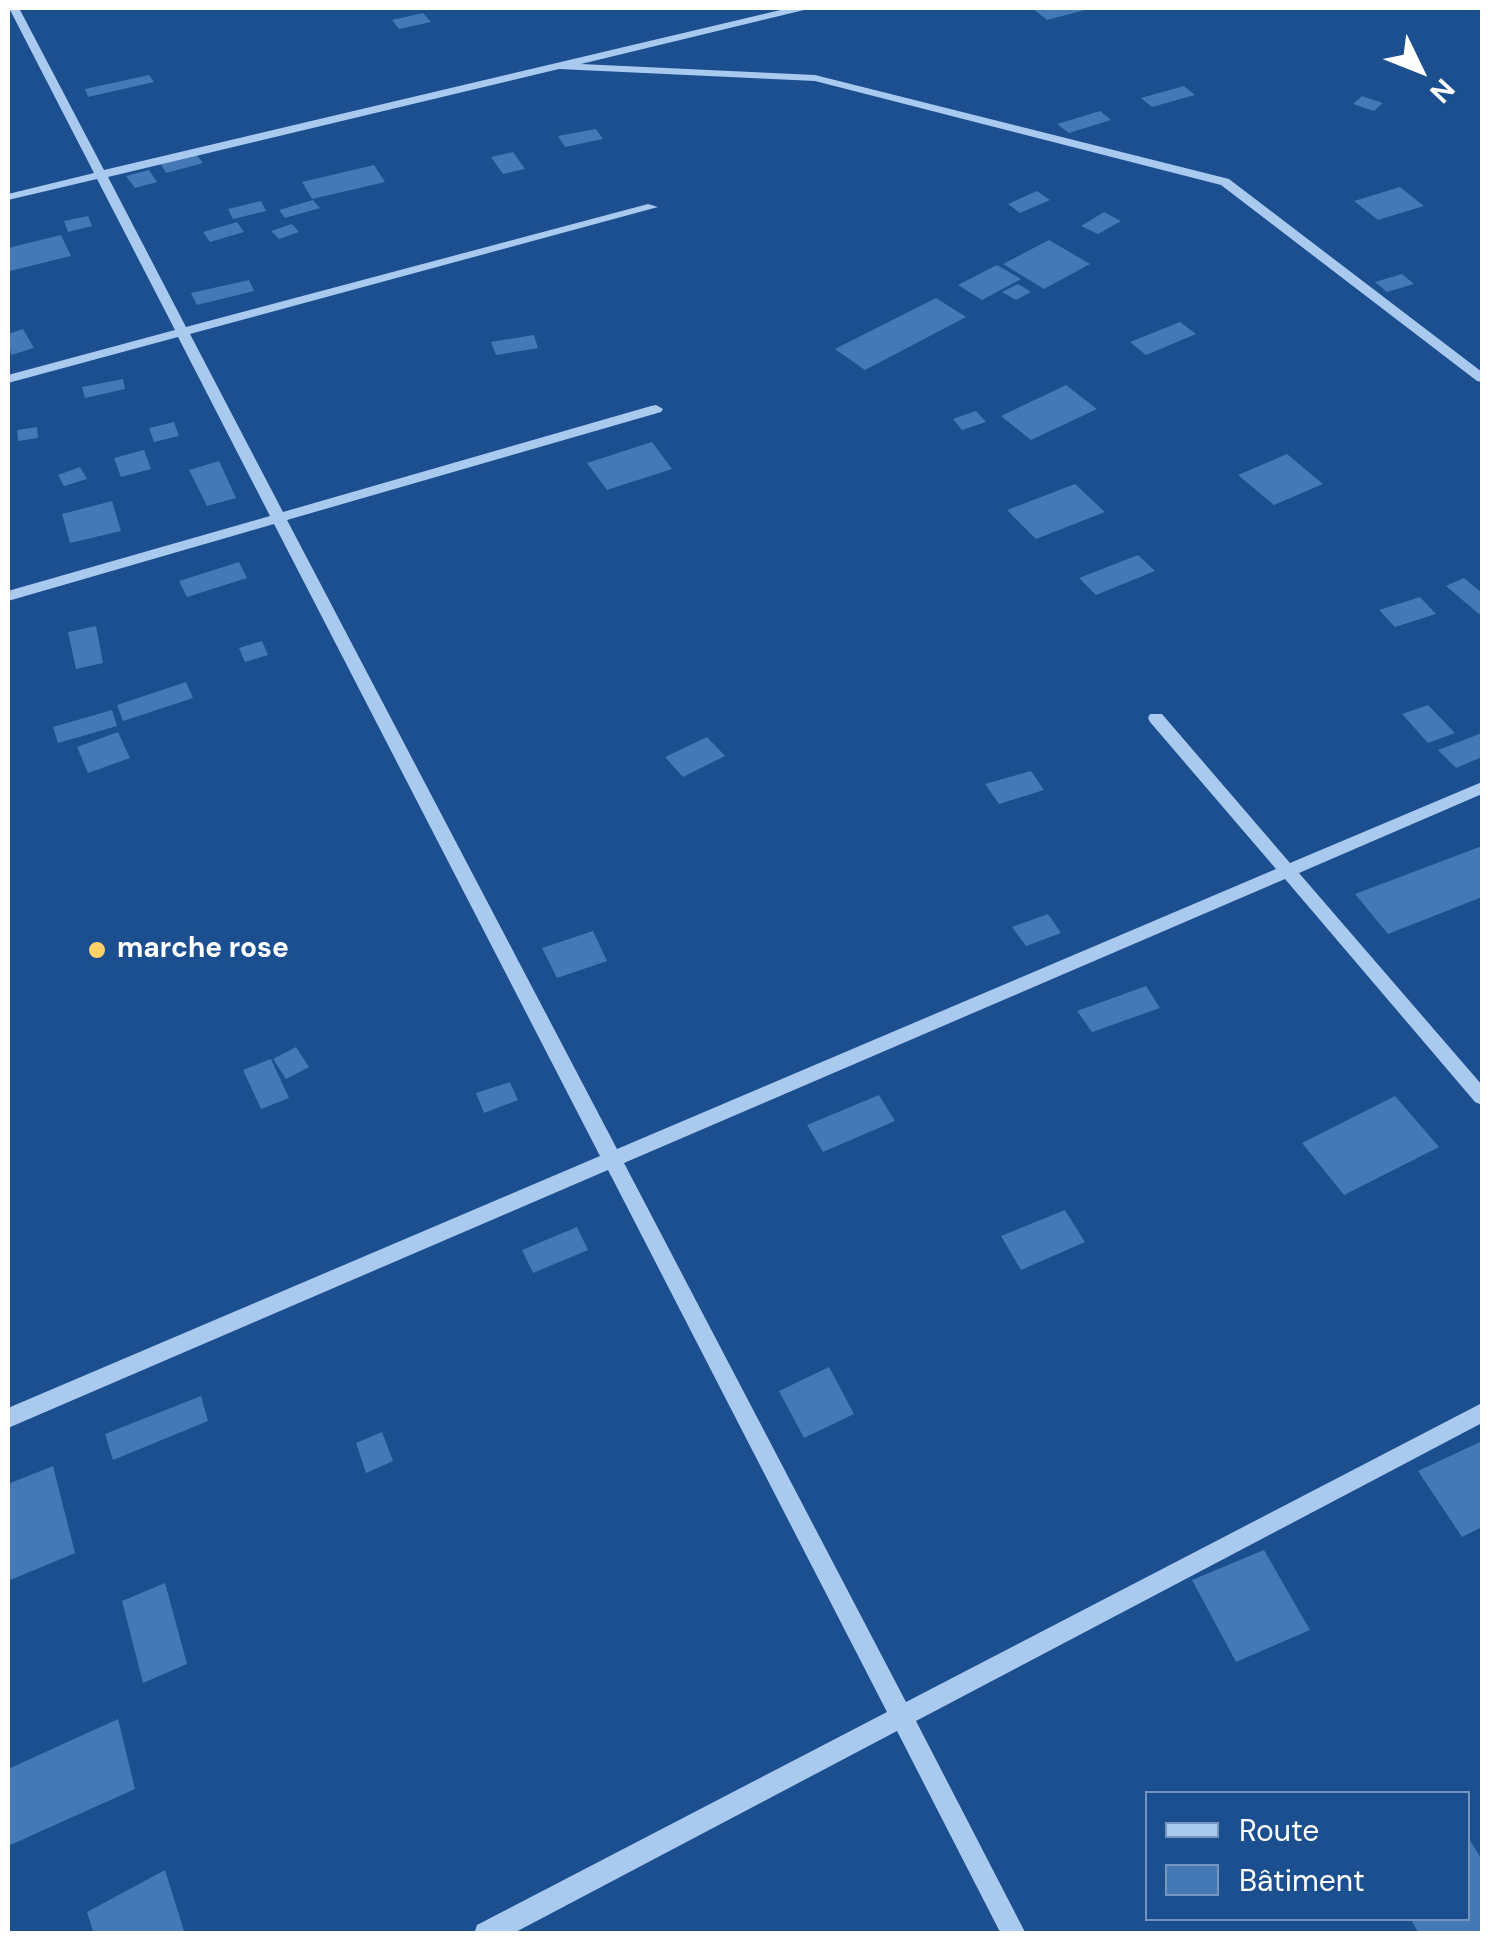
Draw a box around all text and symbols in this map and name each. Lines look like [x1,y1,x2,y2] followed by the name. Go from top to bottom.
[1370,20,1470,120] north arrow
[1422,71,1463,111] text: N
[117,933,289,967] place label: marche rose
[86,939,108,961] marker: marche rose
[1145,1791,1470,1921] legend
[1239,1811,1319,1850] text: Route
[1239,1861,1365,1900] text: Bâtiment

